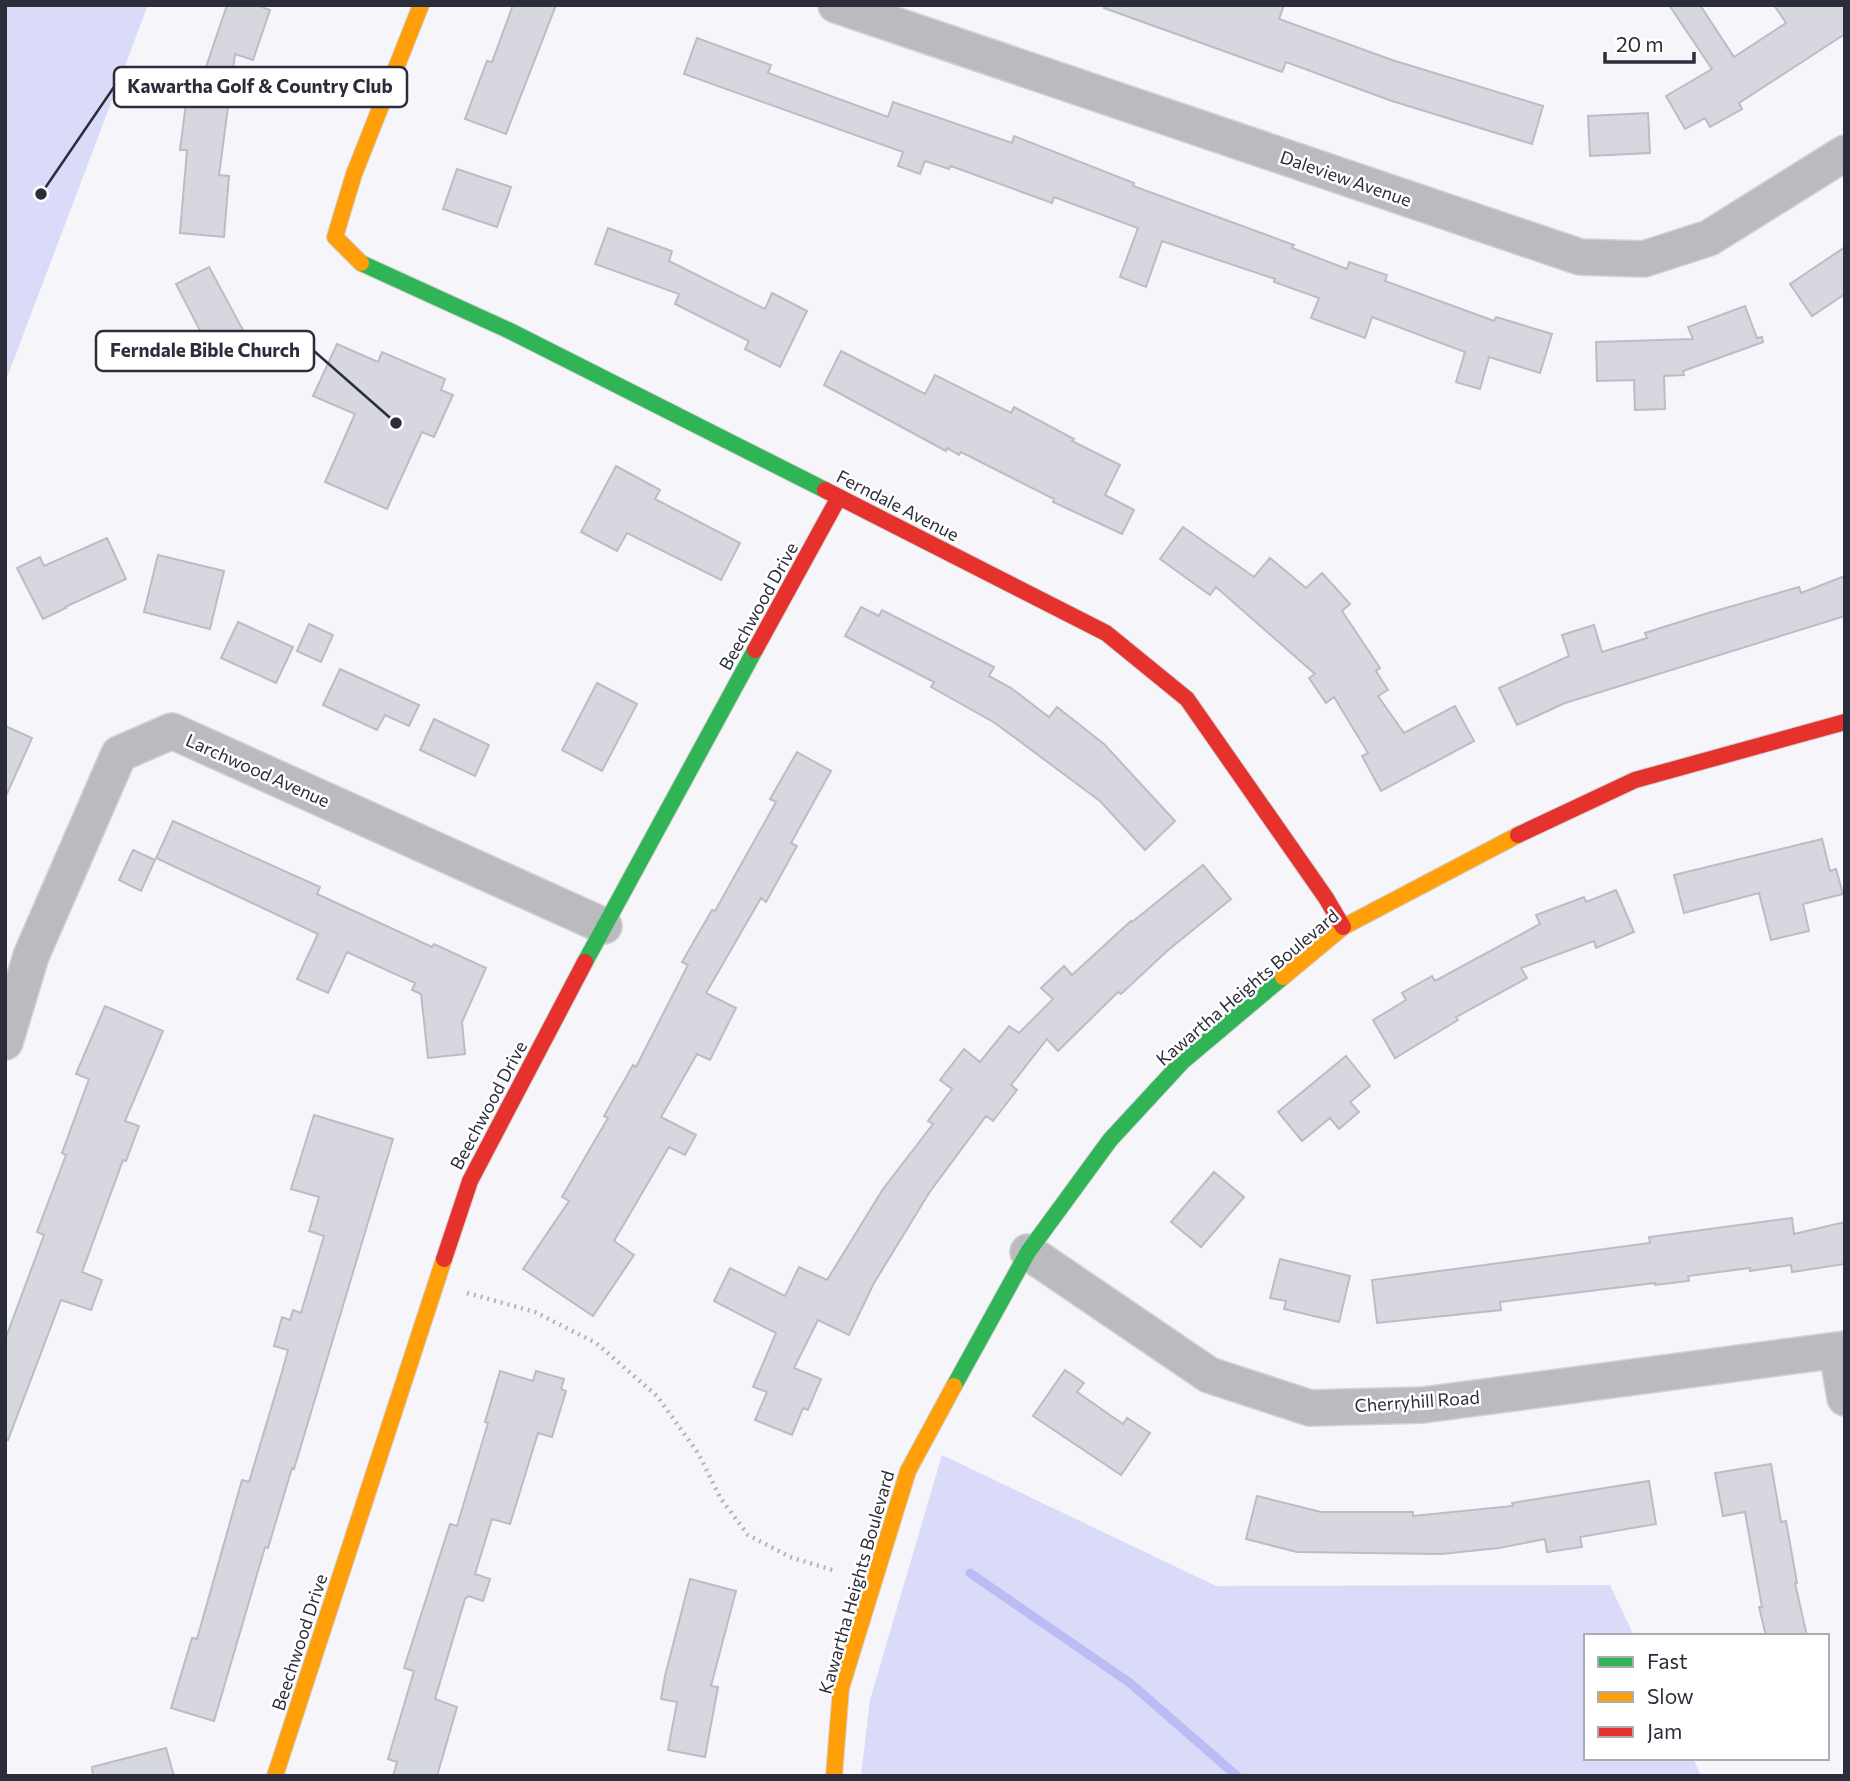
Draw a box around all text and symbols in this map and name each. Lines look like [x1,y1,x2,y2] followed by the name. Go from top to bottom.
[1605,21,1694,65] scale bar
[1616,31,1664,56] text: 20 m
[114,67,407,107] callout: Kawartha Golf & Country Club
[127,74,393,97] text: Kawartha Golf & Country Club
[1277,145,1415,211] street label: Daleview Avenue
[96,331,314,371] callout: Ferndale Bible Church
[110,338,300,361] text: Ferndale Bible Church
[833,465,963,545] street label: Ferndale Avenue
[714,538,802,674] street label: Beechwood Drive
[183,728,333,812] street label: Larchwood Avenue
[1151,904,1343,1070] street label: Kawartha Heights Boulevard
[445,1037,531,1173] street label: Beechwood Drive
[1354,1386,1480,1416] street label: Cherryhill Road
[814,1468,898,1696] street label: Kawartha Heights Boulevard
[267,1571,331,1713] street label: Beechwood Drive
[1584,1634,1829,1760] legend
[1647,1648,1688,1673] text: Fast
[1647,1683,1694,1708] text: Slow
[1647,1718,1682,1743] text: Jam

